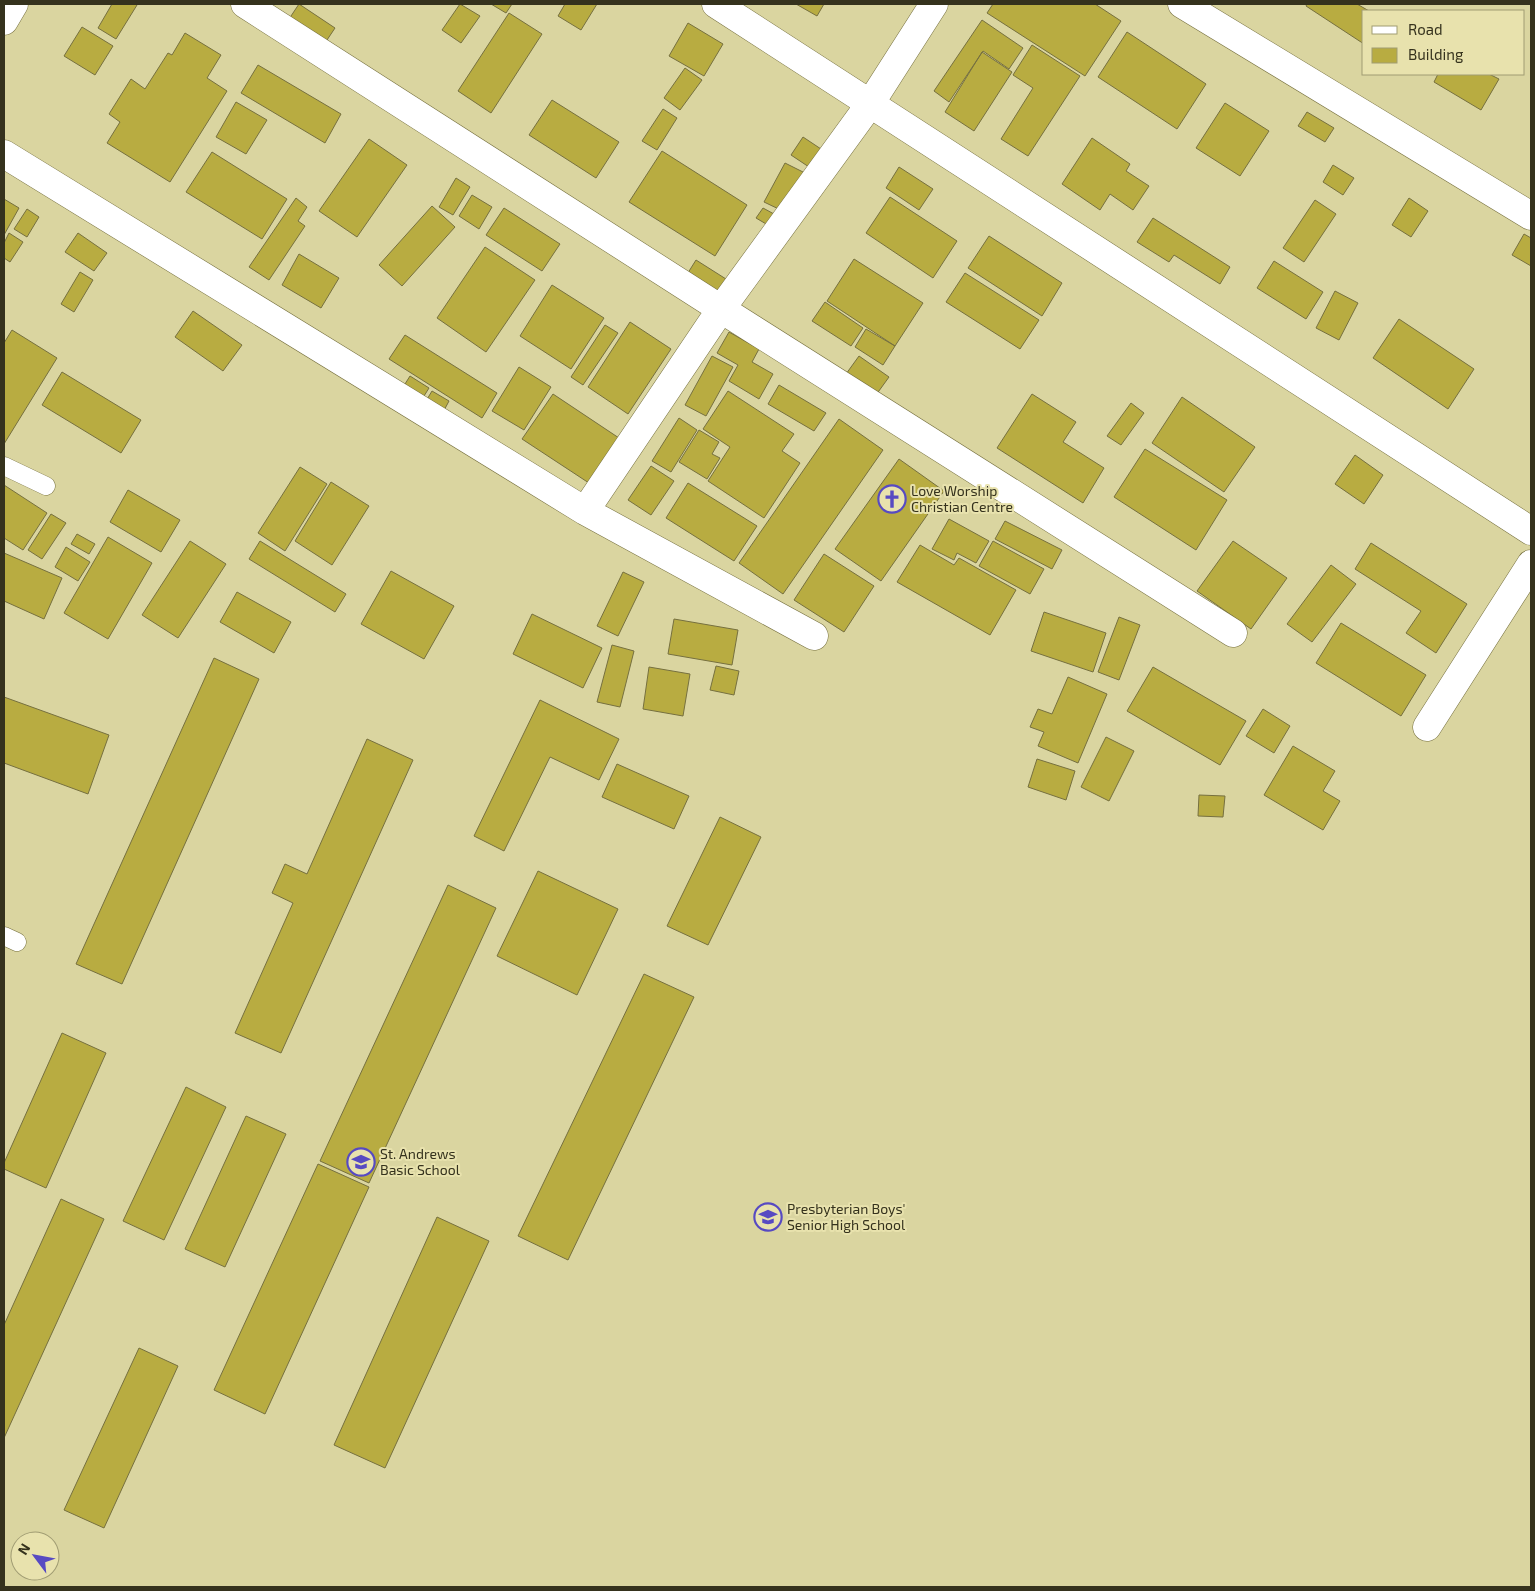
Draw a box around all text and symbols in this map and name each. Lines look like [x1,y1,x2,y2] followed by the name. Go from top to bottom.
[1362,10,1525,75] legend
[1408,20,1443,38] text: Road
[1408,45,1464,63] text: Building
[911,482,1013,515] place label: Love Worship Christian Centre
[877,484,907,514] church icon: Love Worship Christian Centre
[380,1145,461,1178] place label: St. Andrews Basic School
[346,1147,376,1177] school or university icon: St. Andrews Basic School
[787,1200,906,1233] place label: Presbyterian Boys' Senior High School
[753,1202,783,1232] school or university icon: Presbyterian Boys' Senior High School
[10,1531,60,1581] north arrow
[14,1540,33,1558] text: N

